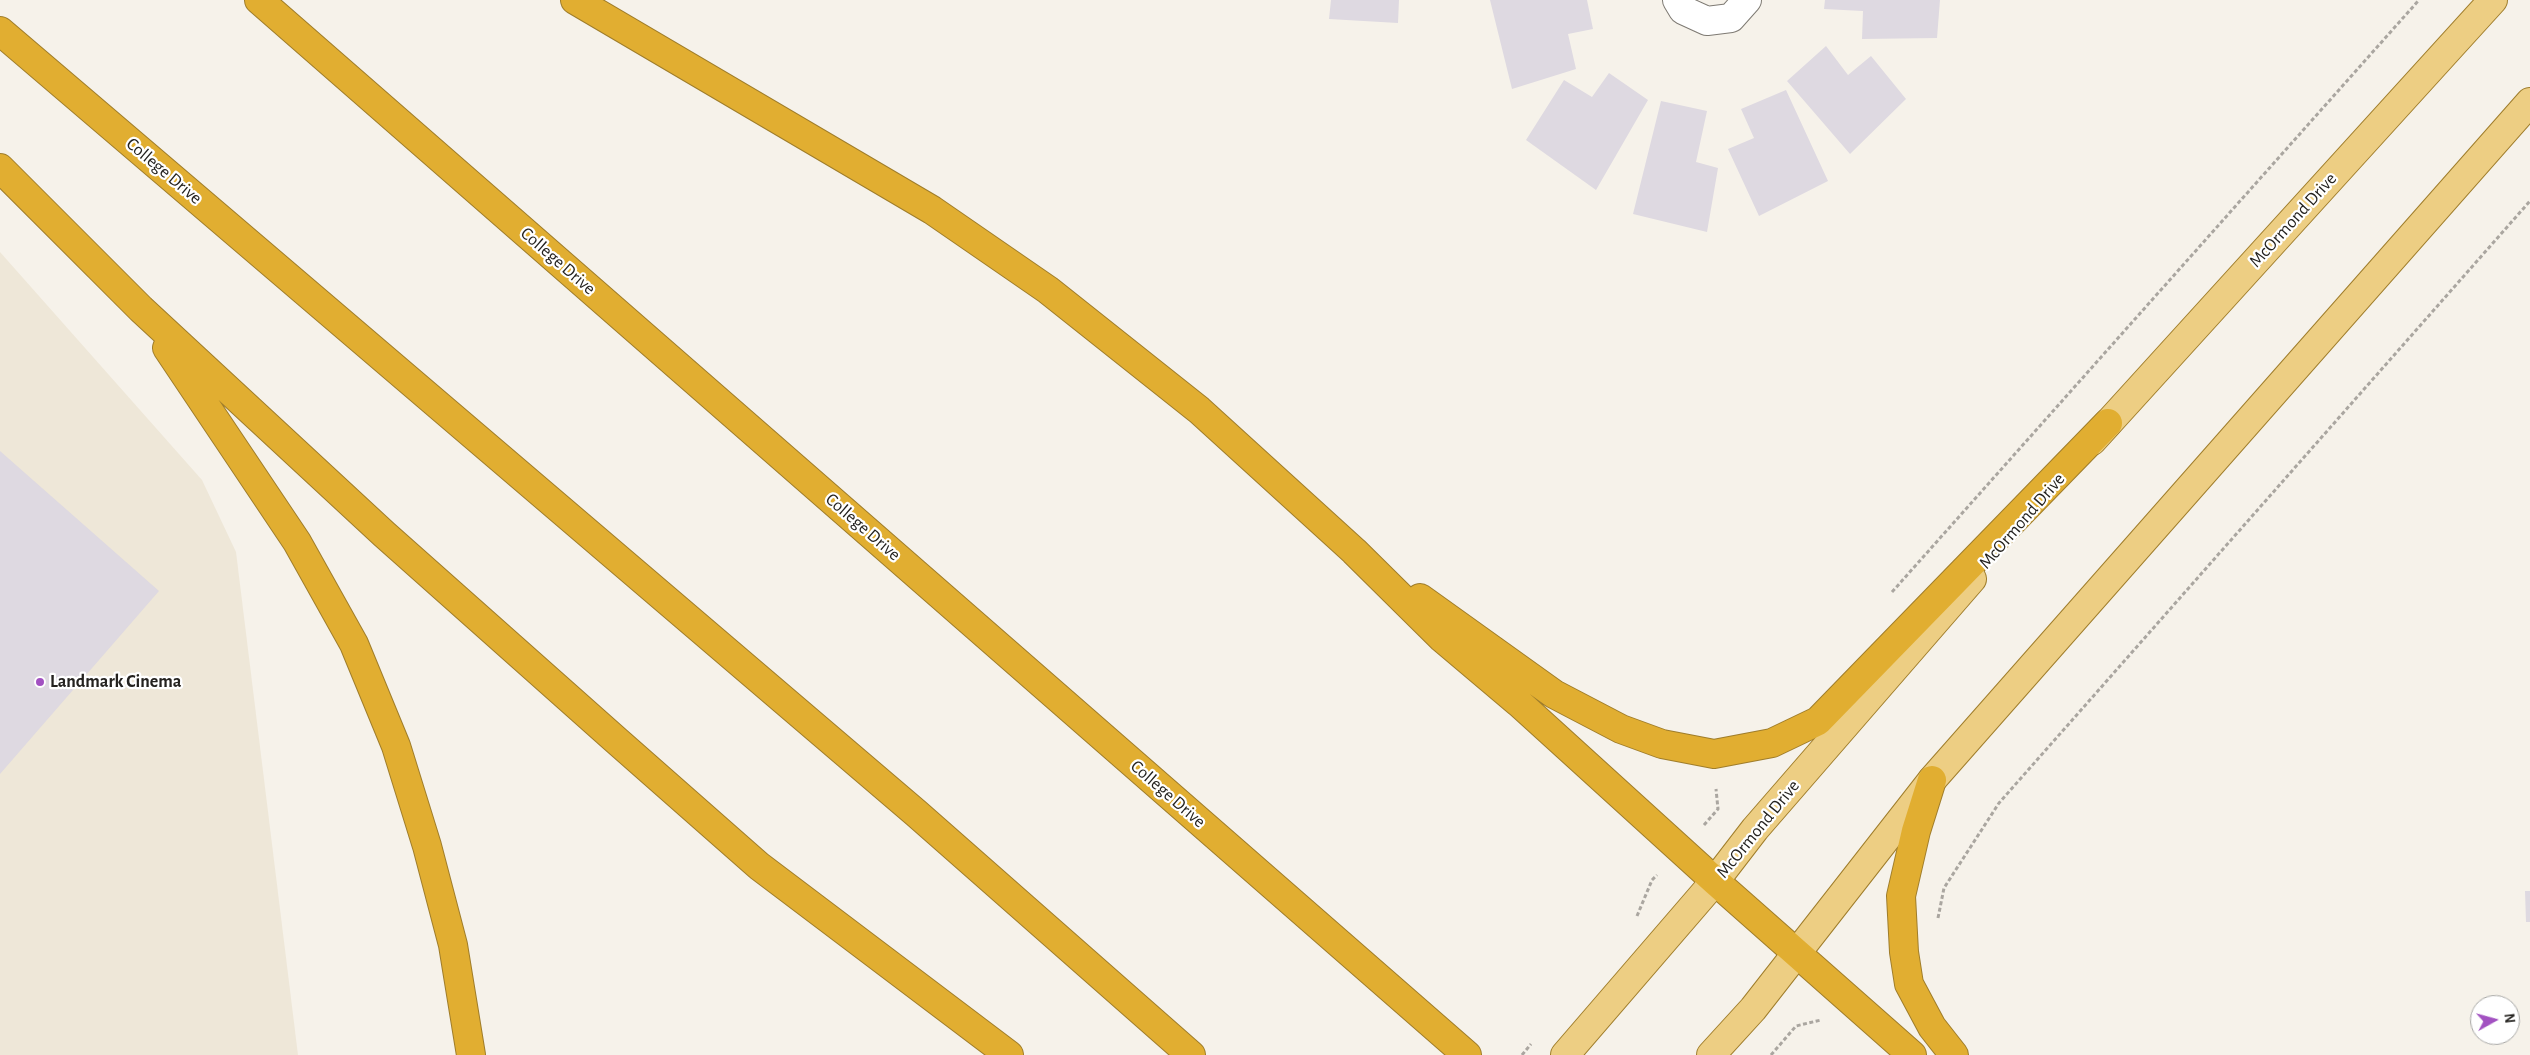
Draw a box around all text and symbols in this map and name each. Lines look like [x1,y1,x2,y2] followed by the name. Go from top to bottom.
[122,133,206,209] street label: College Drive
[2245,168,2341,272] street label: McOrmond Drive
[516,223,600,299] street label: College Drive
[1974,469,2070,573] street label: McOrmond Drive
[821,489,905,565] street label: College Drive
[50,671,181,693] place label: Landmark Cinema
[34,676,46,688] marker: Landmark Cinema
[1126,756,1210,832] street label: College Drive
[1712,776,1804,882] street label: McOrmond Drive
[2470,995,2520,1045] north arrow
[2501,1013,2516,1024] text: N

